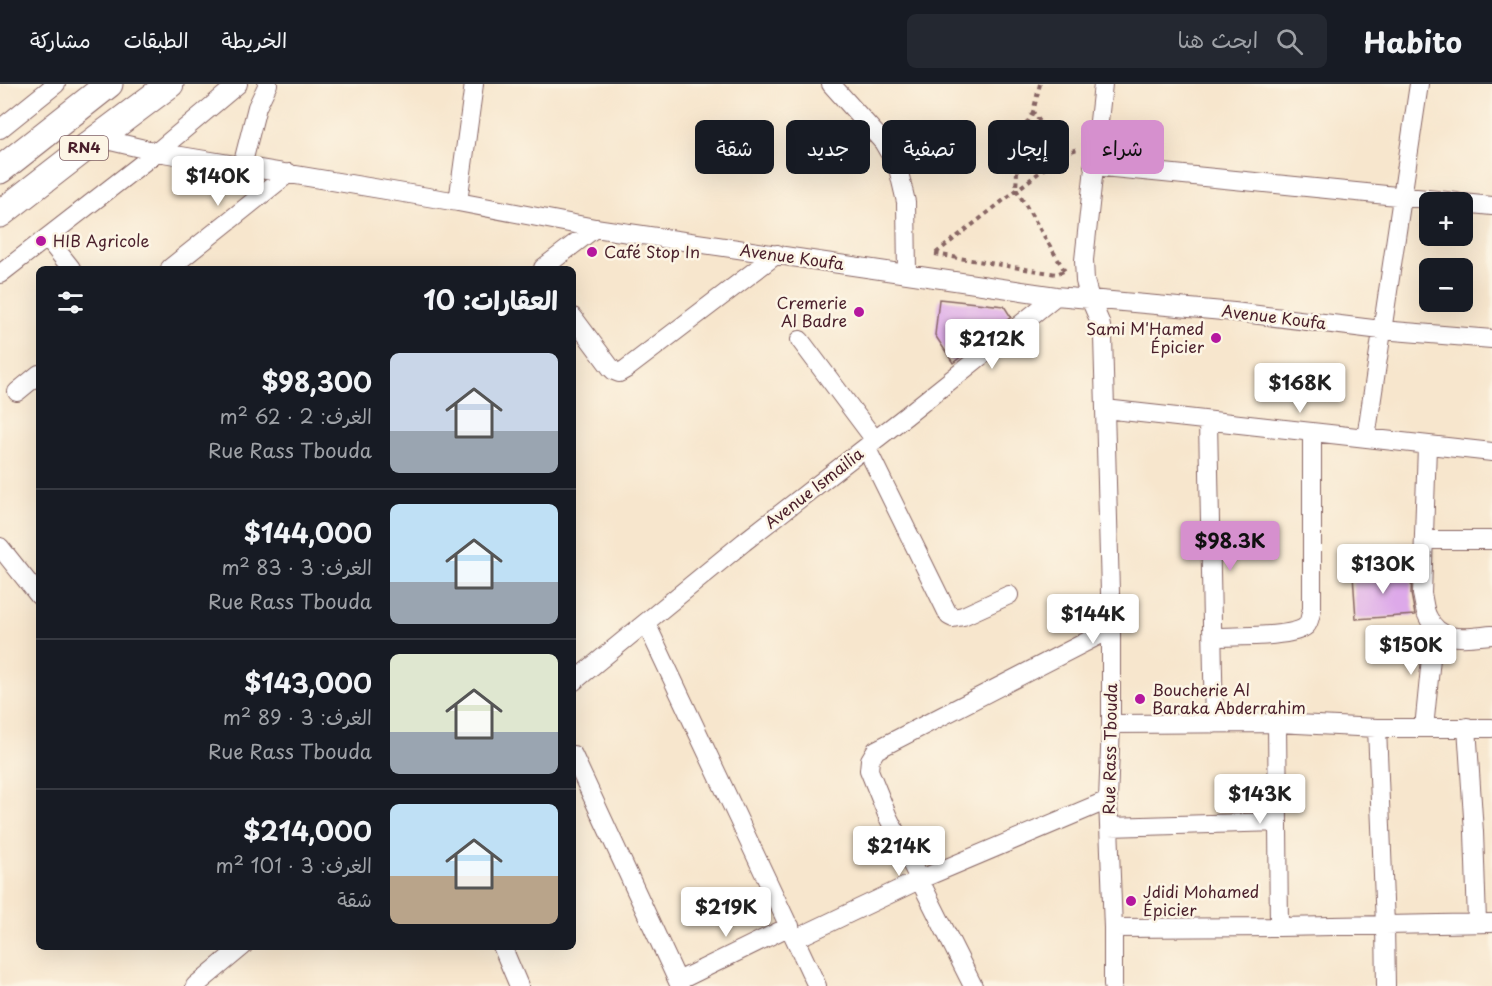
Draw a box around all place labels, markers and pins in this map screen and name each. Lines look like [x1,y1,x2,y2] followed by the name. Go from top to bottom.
[176,156,260,207] pin: $140K
[53,228,149,252] place label: HIB Agricole
[34,234,48,248] marker: HIB Agricole
[604,239,700,263] place label: Café Stop In
[585,245,599,259] marker: Café Stop In
[777,290,847,332] place label: Cremerie Al Badre
[852,305,866,319] marker: Cremerie Al Badre
[1086,316,1205,358] place label: Sami M'Hamed Épicier
[950,319,1034,370] pin: $212K
[1209,331,1223,345] marker: Sami M'Hamed Épicier
[1258,363,1342,414] pin: $168K
[1181,521,1279,572] pin: $98.3K
[1341,544,1425,595] pin: $130K
[1051,594,1135,645] pin: $144K
[1369,625,1453,676] pin: $150K
[1152,677,1306,719] place label: Boucherie Al Baraka Abderrahim
[1133,692,1147,706] marker: Boucherie Al Baraka Abderrahim
[1218,774,1302,825] pin: $143K
[857,826,941,877] pin: $214K
[1143,879,1259,921] place label: Jdidi Mohamed Épicier
[684,887,768,938] pin: $219K
[1124,894,1138,908] marker: Jdidi Mohamed Épicier

